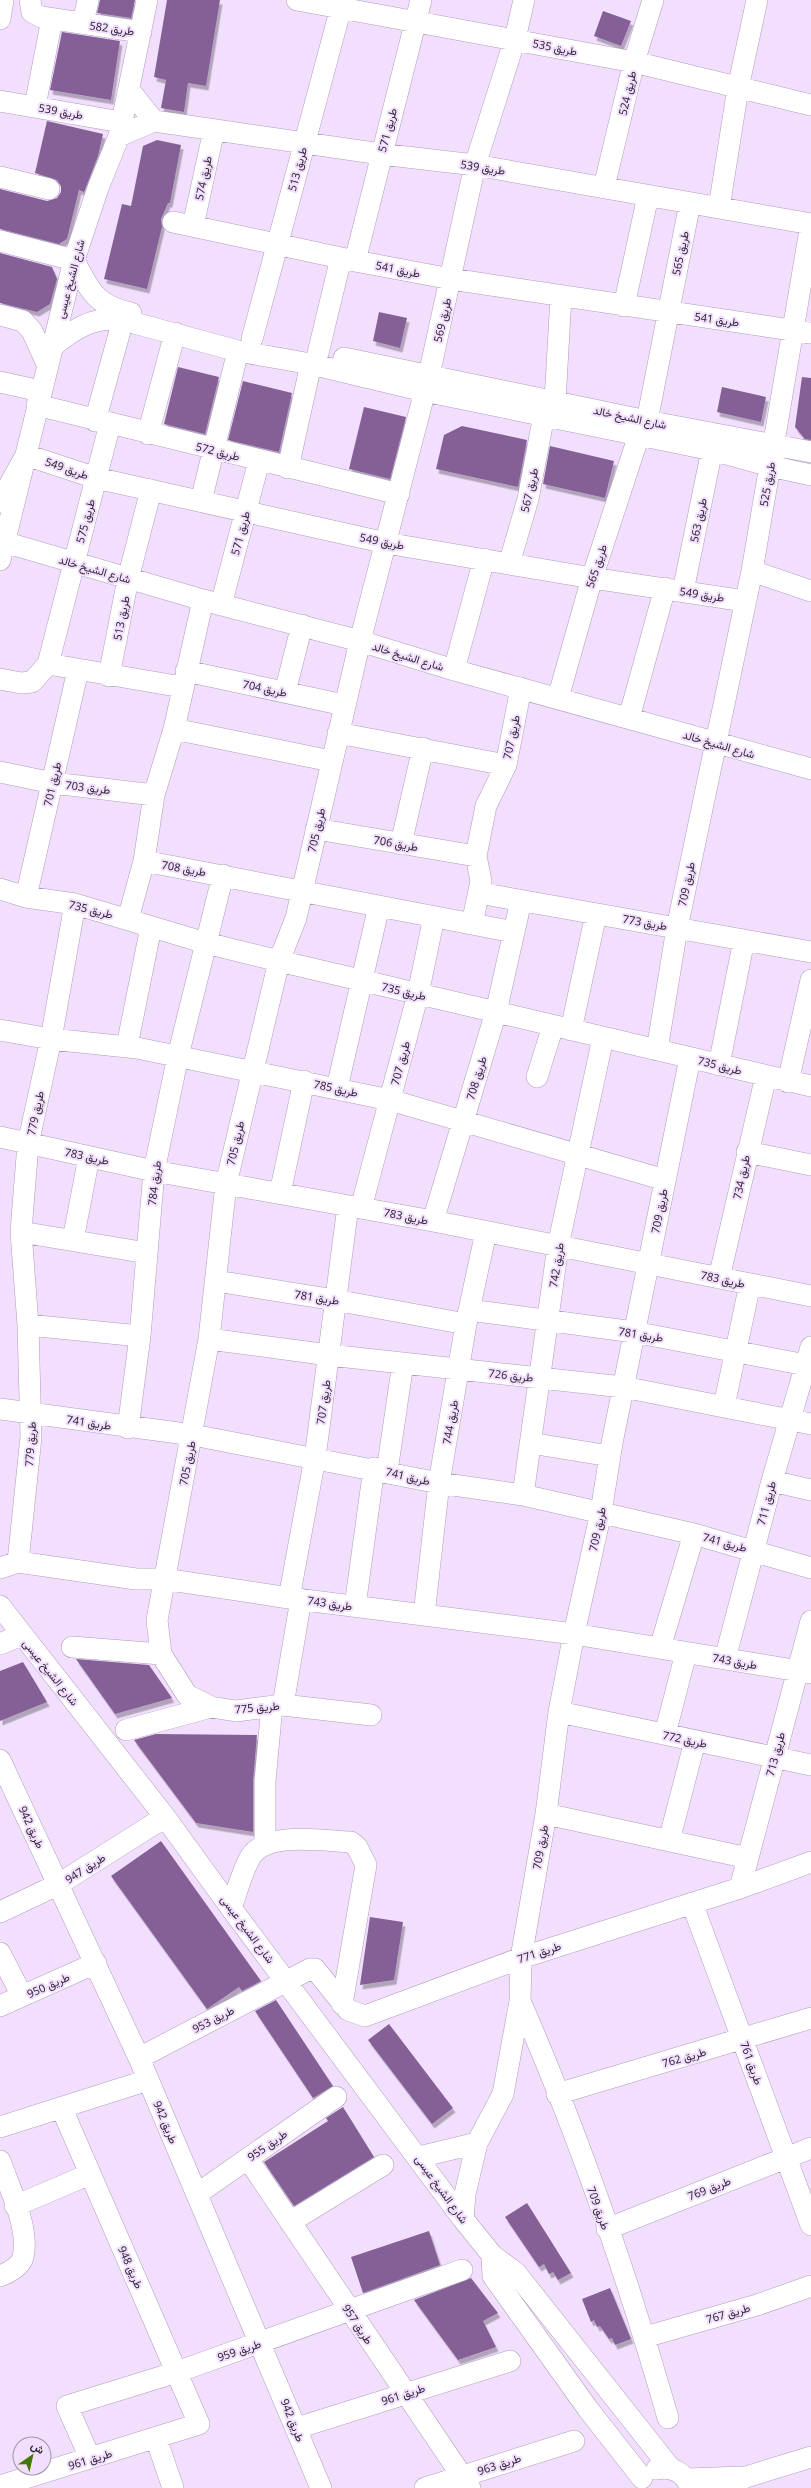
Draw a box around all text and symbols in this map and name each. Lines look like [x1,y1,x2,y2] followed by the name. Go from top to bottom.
[89,17,135,39] street label: طريق 582
[531,35,579,59] street label: طريق 535
[615,69,639,117] street label: طريق 524
[38,100,84,122] street label: طريق 539
[374,106,400,154] street label: طريق 571
[284,145,310,193] street label: طريق 513
[191,154,215,202] street label: طريق 574
[460,156,506,178] street label: طريق 539
[668,229,692,277] street label: طريق 565
[52,238,89,320] street label: شارع الشيخ عيسى
[374,257,422,281] street label: طريق 541
[430,296,454,344] street label: طريق 569
[694,308,740,330] street label: طريق 541
[592,402,668,433] street label: شارع الشيخ خالد
[194,438,242,464] street label: طريق 572
[43,454,91,482] street label: طريق 549
[756,461,778,507] street label: طريق 525
[517,466,541,514] street label: طريق 567
[686,496,710,544] street label: طريق 563
[72,497,98,545] street label: طريق 575
[227,509,253,557] street label: طريق 571
[358,529,406,553] street label: طريق 549
[582,542,610,590] street label: طريق 565
[57,552,133,587] street label: شارع الشيخ خالد
[679,583,725,605] street label: طريق 549
[109,594,133,642] street label: طريق 513
[370,638,446,675] street label: شارع الشيخ خالد
[241,676,289,700] street label: طريق 704
[499,713,523,761] street label: طريق 707
[681,727,757,762] street label: شارع الشيخ خالد
[40,760,64,808] street label: طريق 701
[65,777,111,797] street label: طريق 703
[304,806,328,854] street label: طريق 705
[373,832,419,854] street label: طريق 706
[161,857,207,879] street label: طريق 708
[674,860,698,908] street label: طريق 709
[67,896,115,922] street label: طريق 735
[622,911,668,933] street label: طريق 773
[380,979,428,1003] street label: طريق 735
[387,1039,413,1087] street label: طريق 707
[696,1052,744,1078] street label: طريق 735
[462,1054,490,1102] street label: طريق 708
[312,1076,360,1100] street label: طريق 785
[23,1089,47,1137] street label: طريق 779
[223,1119,247,1167] street label: طريق 705
[63,1144,111,1168] street label: طريق 783
[729,1153,753,1201] street label: طريق 734
[144,1160,164,1206] street label: طريق 784
[647,1187,671,1235] street label: طريق 709
[382,1204,430,1228] street label: طريق 783
[545,1242,567,1288] street label: طريق 742
[699,1267,747,1291] street label: طريق 783
[294,1286,340,1308] street label: طريق 781
[618,1323,664,1345] street label: طريق 781
[488,1365,534,1385] street label: طريق 726
[312,1379,334,1425] street label: طريق 707
[439,1399,461,1445] street label: طريق 744
[66,1411,112,1433] street label: طريق 741
[21,1421,39,1467] street label: طريق 779
[175,1439,199,1487] street label: طريق 705
[384,1464,432,1488] street label: طريق 741
[753,1479,779,1527] street label: طريق 711
[585,1505,609,1553] street label: طريق 709
[701,1529,749,1555] street label: طريق 741
[307,1592,353,1614] street label: طريق 743
[19,1636,83,1709] street label: شارع الشيخ عيسى
[712,1650,758,1672] street label: طريق 743
[234,1698,280,1716] street label: طريق 775
[661,1727,709,1751] street label: طريق 772
[762,1730,788,1778] street label: طريق 713
[16,1803,48,1851] street label: طريق 942
[529,1824,551,1870] street label: طريق 709
[62,1849,108,1887] street label: طريق 947
[217,1892,279,1967] street label: شارع الشيخ عيسى
[515,1938,563,1966] street label: طريق 771
[24,1969,72,2001] street label: طريق 950
[190,2002,236,2036] street label: طريق 953
[737,2039,767,2087] street label: طريق 761
[660,2044,708,2070] street label: طريق 762
[150,2098,182,2146] street label: طريق 942
[244,2126,290,2164] street label: طريق 955
[411,2152,472,2227] street label: شارع الشيخ عيسى
[685,2173,733,2203] street label: طريق 769
[584,2184,614,2232] street label: طريق 709
[115,2243,147,2291] street label: طريق 948
[704,2300,752,2326] street label: طريق 767
[339,2301,377,2347] street label: طريق 957
[215,2336,263,2364] street label: طريق 959
[379,2380,427,2408] street label: طريق 961
[278,2396,308,2444] street label: طريق 942
[12,2436,52,2476] north arrow
[28,2437,48,2457] text: ش
[66,2445,114,2473] street label: طريق 961
[475,2450,523,2478] street label: طريق 963

